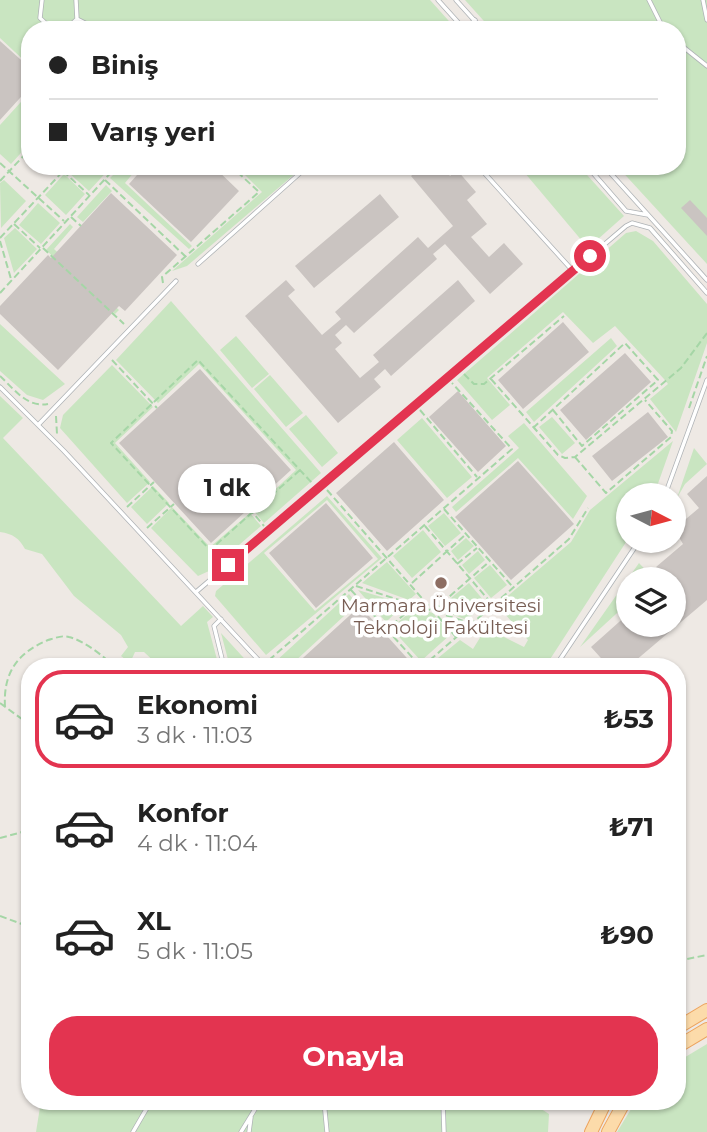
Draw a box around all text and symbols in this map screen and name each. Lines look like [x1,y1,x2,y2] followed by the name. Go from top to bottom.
[91,49,158,81] text: Biniş
[91,116,216,148] text: Varış yeri
[574,240,606,272] route start
[179,463,277,512] callout: 1 dk
[204,474,250,502] text: 1 dk
[616,483,686,553] north arrow
[616,483,686,637] map controls
[212,549,244,581] route end
[616,567,686,637] button: layers
[433,575,449,591] marker: Marmara Üniversitesi Teknoloji Fakültesi
[341,594,541,639] place label: Marmara Üniversitesi Teknoloji Fakültesi
[53,688,116,751] icon: car
[137,689,258,721] text: Ekonomi
[604,703,654,735] text: ₺53
[137,721,253,749] text: 3 dk · 11:03
[53,796,116,859] icon: car
[137,797,229,829] text: Konfor
[609,811,654,843] text: ₺71
[137,829,257,857] text: 4 dk · 11:04
[53,904,116,967] icon: car
[137,905,171,937] text: XL
[600,919,654,951] text: ₺90
[137,937,253,965] text: 5 dk · 11:05
[49,1016,658,1096] button: Onayla

